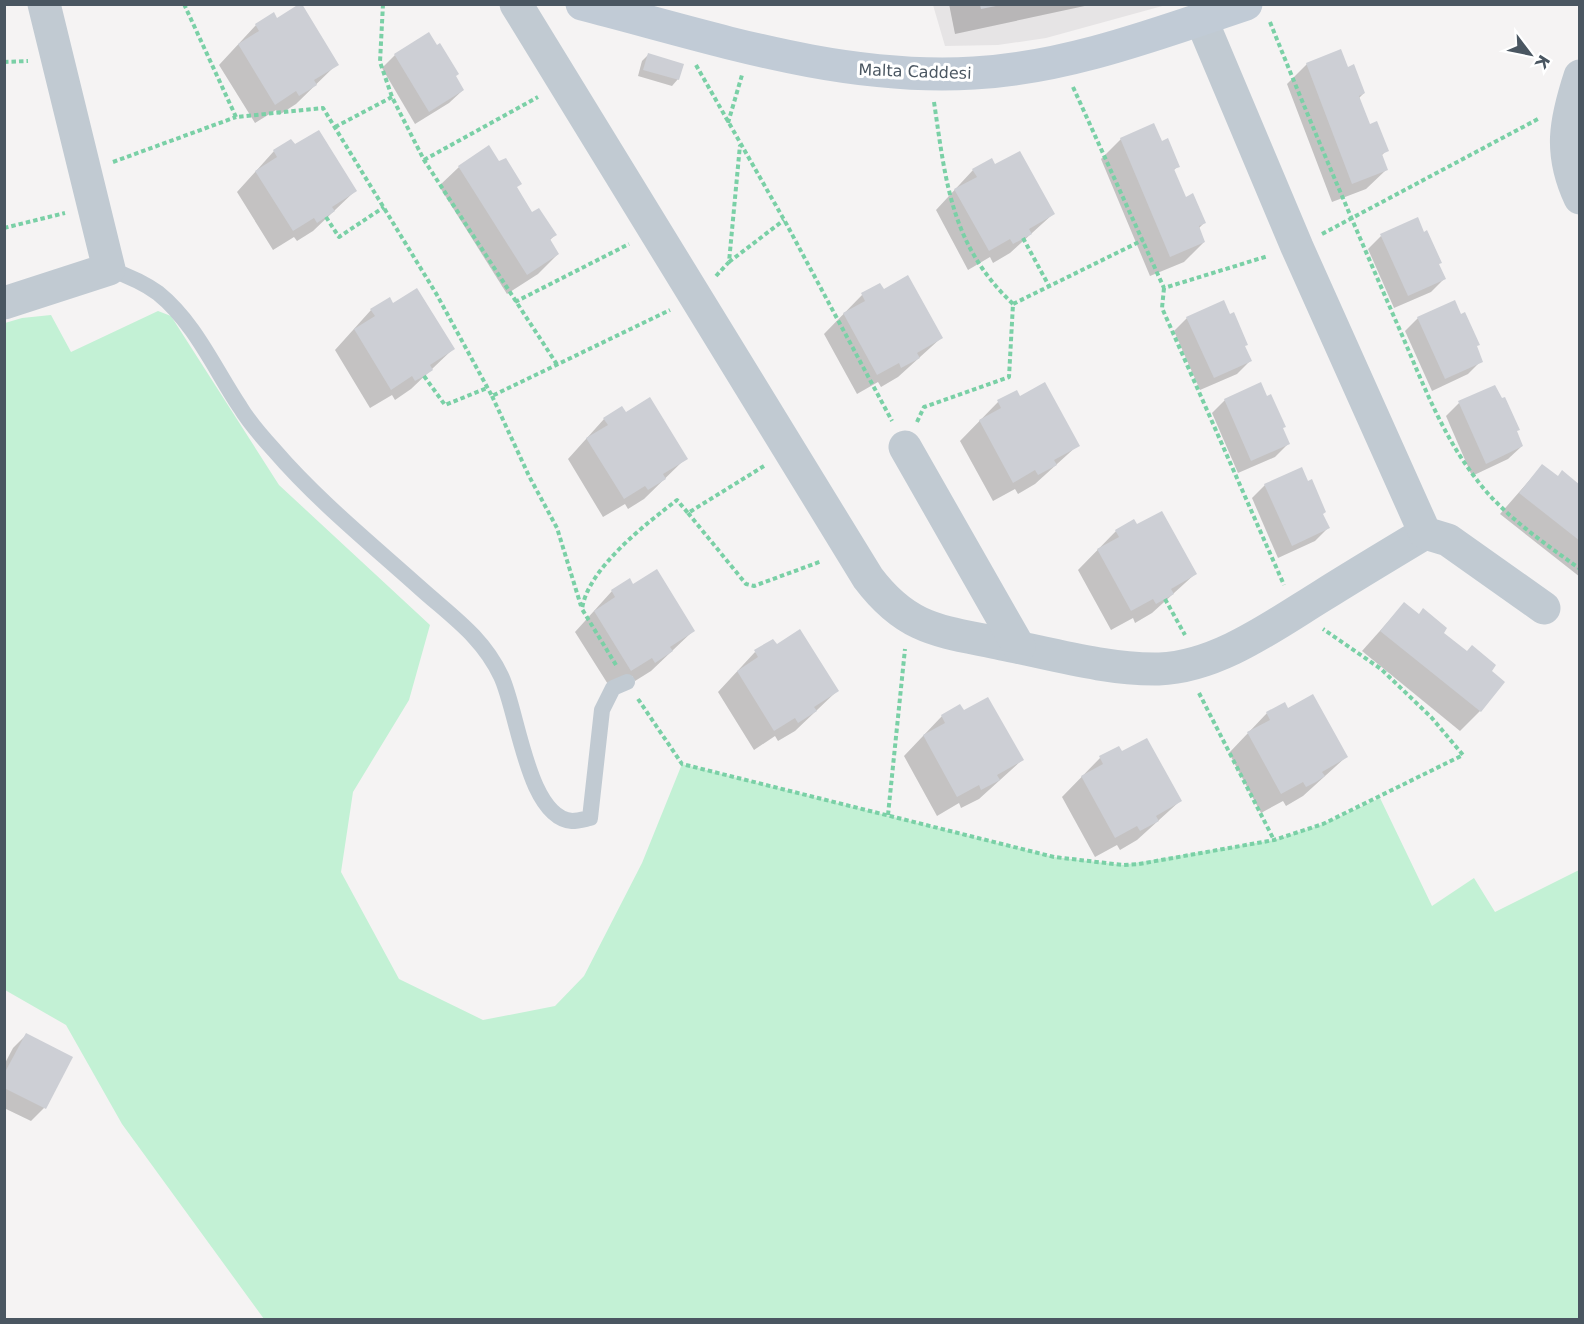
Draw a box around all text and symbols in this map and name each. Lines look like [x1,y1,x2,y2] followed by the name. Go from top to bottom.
[1500,24,1560,84] north arrow
[1531,51,1554,72] text: K
[858,60,972,83] street label: Malta Caddesi

